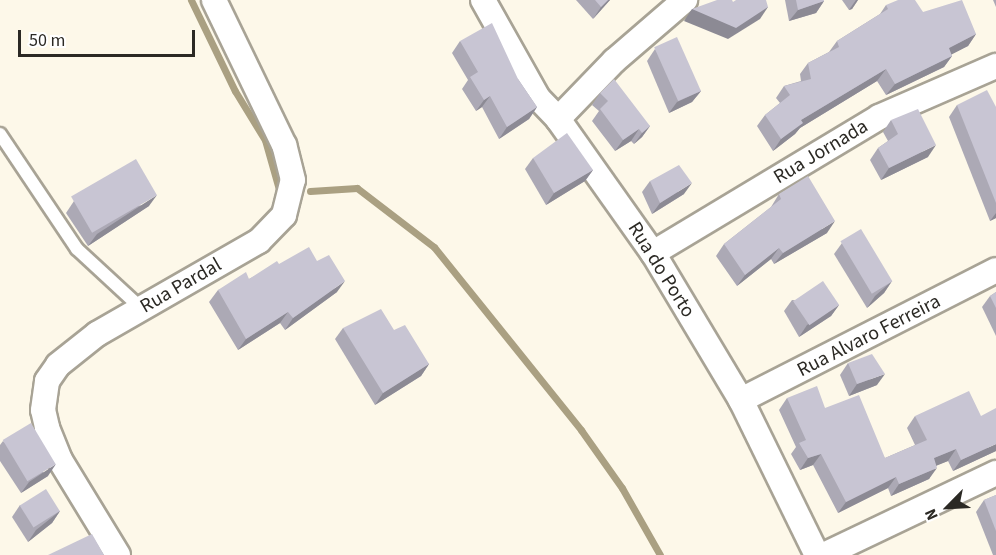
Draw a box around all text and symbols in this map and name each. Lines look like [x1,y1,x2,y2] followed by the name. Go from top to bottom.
[21,18,198,56] scale bar
[29,28,65,53] text: 50 m
[769,114,873,190] street label: Rua Jornada
[622,218,700,322] street label: Rua do Porto
[136,253,226,319] street label: Rua Pardal
[793,290,945,382] street label: Rua Alvaro Ferreira
[918,477,978,537] north arrow
[919,505,944,524] text: N

